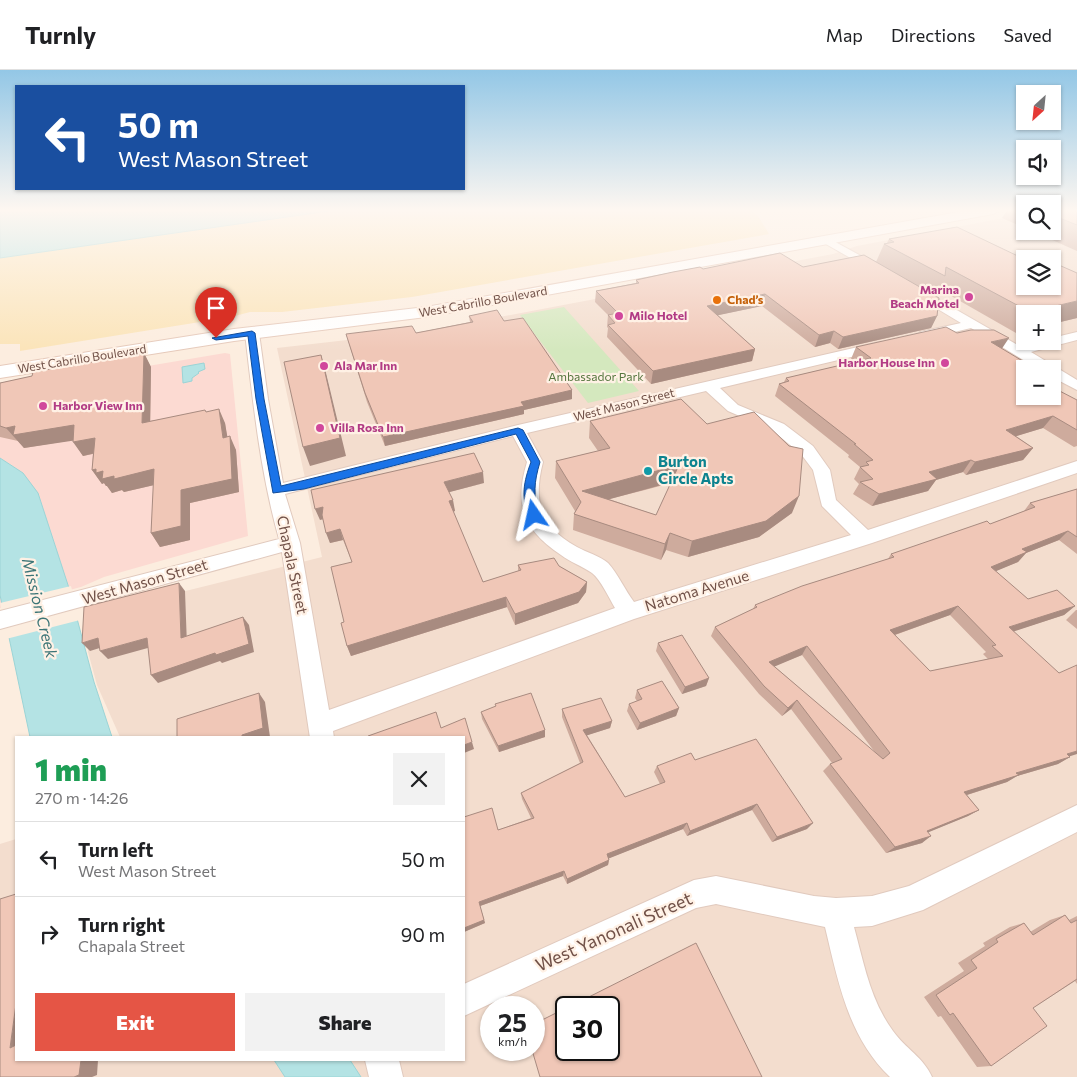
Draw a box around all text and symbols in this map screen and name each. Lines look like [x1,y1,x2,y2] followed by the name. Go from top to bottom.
[25,20,96,49] text: Turnly
[826,24,863,46] text: Map
[891,24,975,46] text: Directions
[1003,24,1052,46] text: Saved
[1016,85,1061,130] north arrow
[1016,85,1061,405] map controls
[118,102,199,145] text: 50 m
[35,105,100,170] icon: left
[1016,140,1061,185] button: sound
[118,145,308,172] text: West Mason Street
[1016,195,1061,240] button: search
[1016,250,1061,295] button: layers
[890,282,959,310] place label: Marina Beach Motel
[418,283,548,319] street label: West Cabrillo Boulevard
[195,287,237,338] pin
[963,291,975,303] marker: Marina Beach Motel
[727,292,764,306] place label: Chad’s
[202,294,230,322] icon: arrive
[711,294,723,306] marker: Chad’s
[1016,305,1061,350] button: +
[629,308,687,322] place label: Milo Hotel
[613,310,625,322] marker: Milo Hotel
[17,341,147,375] street label: West Cabrillo Boulevard
[838,355,935,369] place label: Harbor House Inn
[939,357,951,369] marker: Harbor House Inn
[334,358,397,372] place label: Ala Mar Inn
[318,360,330,372] marker: Ala Mar Inn
[1016,360,1061,405] button: −
[548,369,644,383] park label: Ambassador Park
[572,385,676,423] street label: West Mason Street
[53,398,143,412] place label: Harbor View Inn
[37,400,49,412] marker: Harbor View Inn
[330,420,404,434] place label: Villa Rosa Inn
[314,422,326,434] marker: Villa Rosa Inn
[658,452,733,487] place label: Burton Circle Apts
[642,465,654,477] marker: Burton Circle Apts
[507,488,559,540] position arrow
[274,514,312,616] street label: Chapala Street
[80,555,210,608] street label: West Mason Street
[19,556,62,660] water label: Mission Creek
[642,566,751,614] street label: Natoma Avenue
[35,750,107,787] text: 1 min
[393,753,445,805] button: close
[35,788,128,807] text: 270 m · 14:26
[78,838,153,861] text: Turn left
[35,845,63,873] icon: left
[401,848,445,871] text: 50 m
[78,861,216,880] text: West Mason Street
[532,887,695,976] street label: West Yanonali Street
[78,913,165,936] text: Turn right
[35,920,63,948] icon: right
[401,923,445,946] text: 90 m
[78,936,185,955] text: Chapala Street
[35,993,235,1051] button: Exit
[245,993,445,1051] button: Share
[555,996,620,1061] speed limit sign: 30
[498,1007,527,1037] text: 25
[498,1034,527,1048] text: km/h

